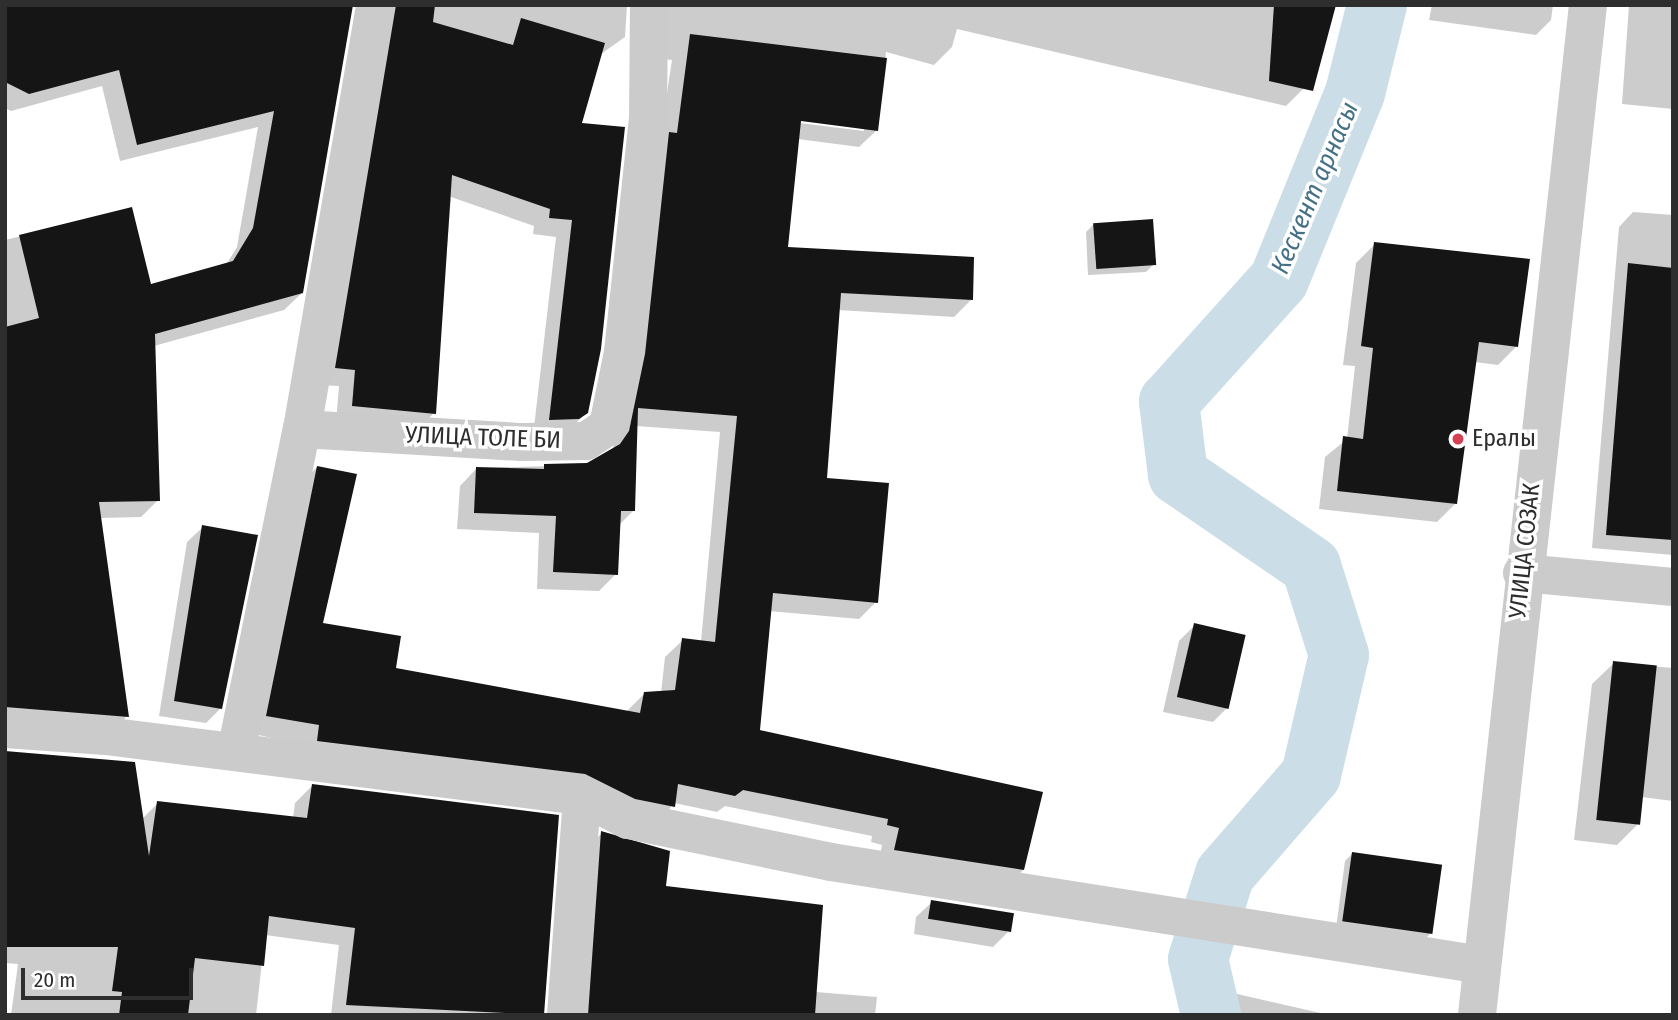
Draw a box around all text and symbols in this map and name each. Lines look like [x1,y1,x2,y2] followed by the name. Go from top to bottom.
[1265,97,1365,279] water label: Кескент арнасы
[405,421,561,455] street label: УЛИЦА ТОЛЕ БИ
[1472,425,1536,453] place label: Ералы
[1450,431,1466,447] marker: Ералы
[1504,482,1546,620] street label: УЛИЦА СОЗАК
[24,954,196,998] scale bar
[34,967,75,993] text: 20 m

